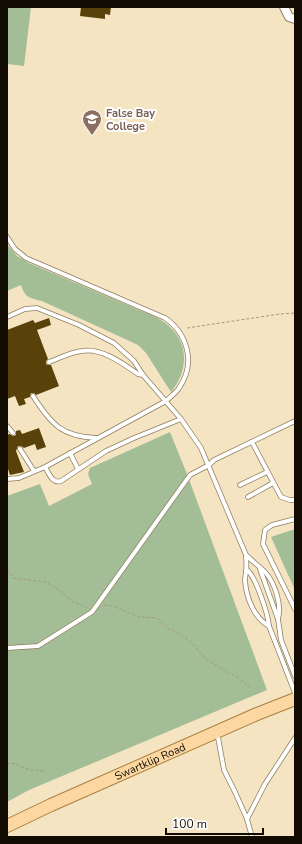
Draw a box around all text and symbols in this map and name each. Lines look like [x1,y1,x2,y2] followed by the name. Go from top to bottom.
[106,106,155,134] place label: False Bay College
[81,108,103,136] school or university icon: False Bay College
[112,740,188,784] street label: Swartklip Road
[166,810,263,836] scale bar
[172,816,207,832] text: 100 m

